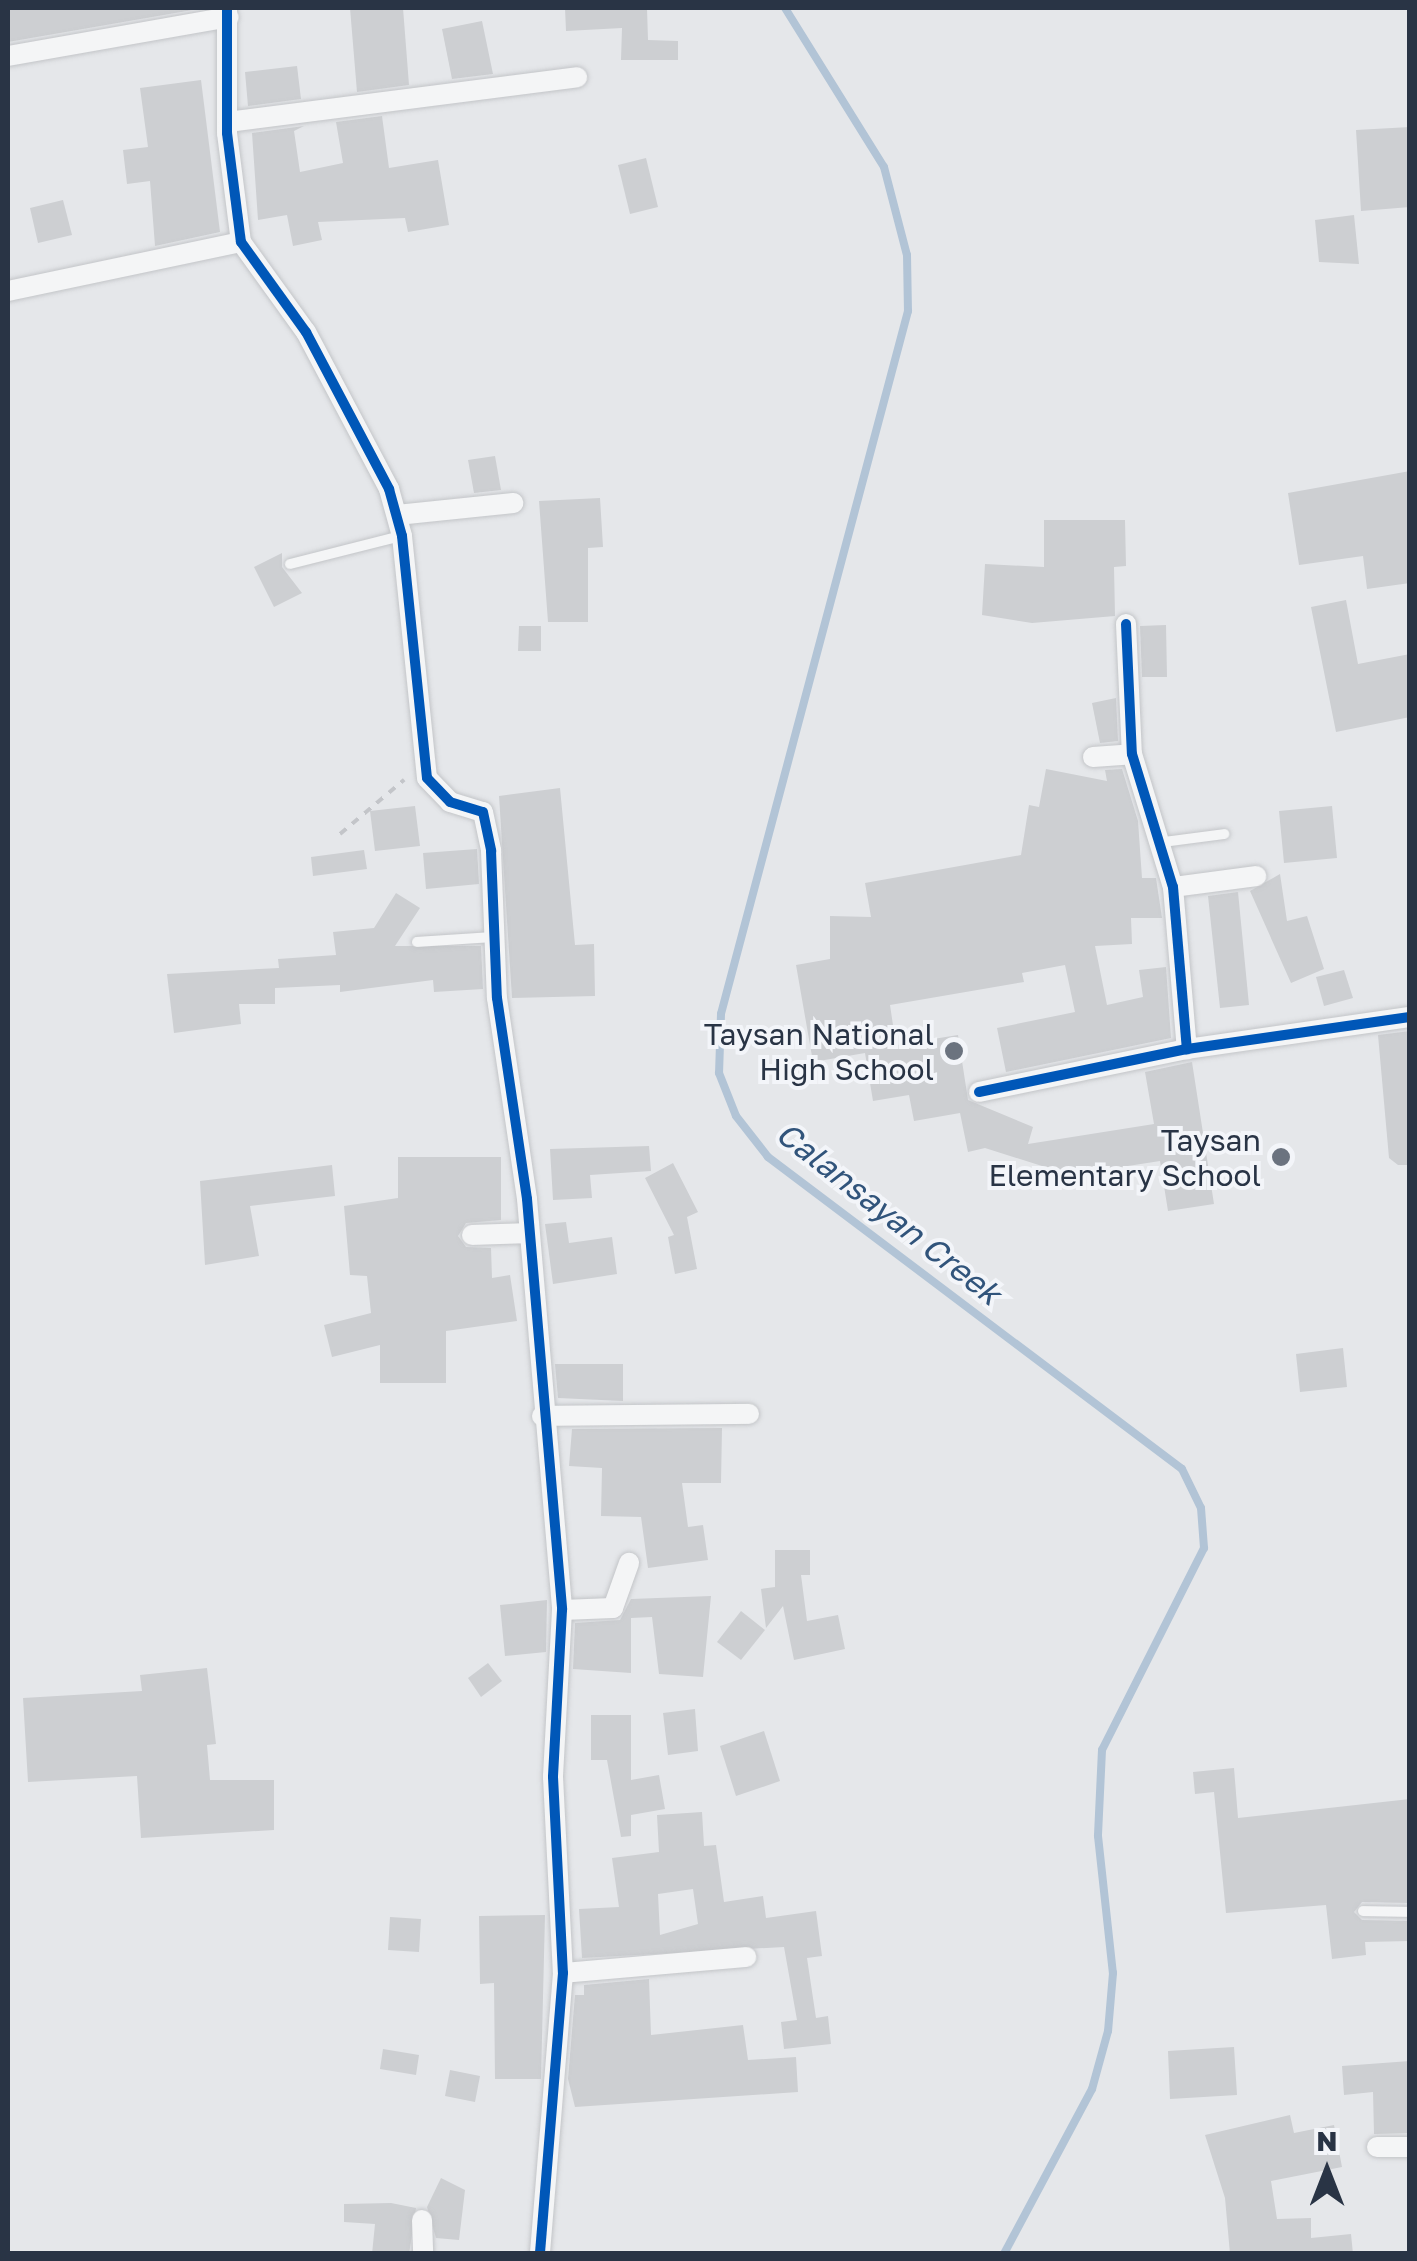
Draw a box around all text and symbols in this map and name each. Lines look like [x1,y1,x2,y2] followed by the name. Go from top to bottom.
[704,1016,934,1086] place label: Taysan National High School
[943,1040,965,1062] marker: Taysan National High School
[769,1114,1009,1312] water label: Calansayan Creek
[988,1122,1261,1192] place label: Taysan Elementary School
[1270,1146,1292,1168] marker: Taysan Elementary School
[1277,2121,1377,2221] north arrow
[1316,2124,1338,2157] text: N

